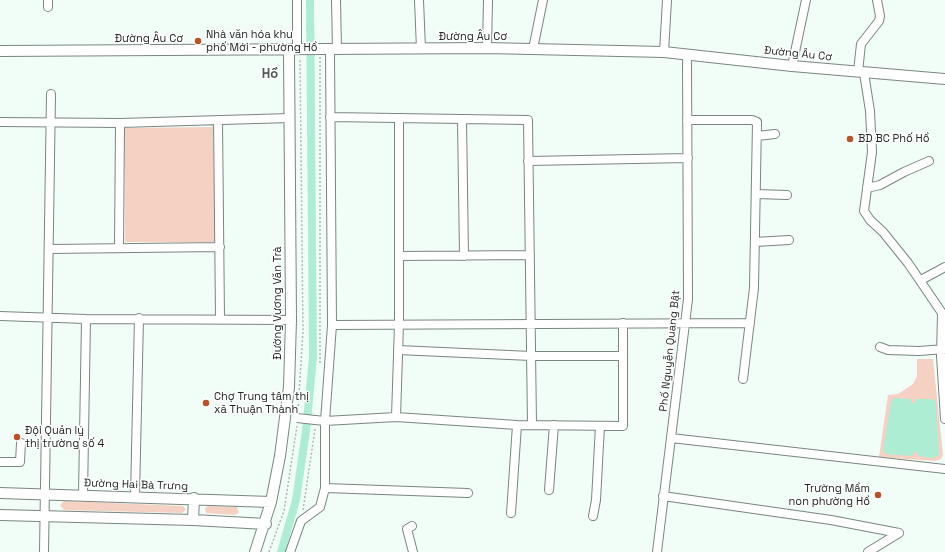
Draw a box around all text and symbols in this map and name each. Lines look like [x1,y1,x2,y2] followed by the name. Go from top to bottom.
[206,28,318,54] place label: Nhà văn hóa khu phố Mới - phường Hồ
[439,30,507,44] street label: Đường Âu Cơ
[115,32,183,46] street label: Đường Âu Cơ
[193,36,203,46] marker: Nhà văn hóa khu phố Mới - phường Hồ
[763,44,833,64] street label: Đường Âu Cơ
[262,66,278,82] district label: Hồ
[858,132,930,146] place label: BD BC Phố Hồ
[845,134,855,144] marker: BD BC Phố Hồ
[271,246,285,360] street label: Đường Vương Văn Trà
[657,290,683,412] street label: Phố Nguyễn Quang Bật
[214,390,309,416] place label: Chợ Trung tâm thị xã Thuận Thành
[201,398,211,408] marker: Chợ Trung tâm thị xã Thuận Thành
[25,424,104,450] place label: Đội Quản lý thị trường số 4
[12,432,22,442] marker: Đội Quản lý thị trường số 4
[84,477,188,493] street label: Đường Hai Bà Trưng
[789,482,870,508] place label: Trường Mầm non phường Hồ
[873,490,883,500] marker: Trường Mầm non phường Hồ

